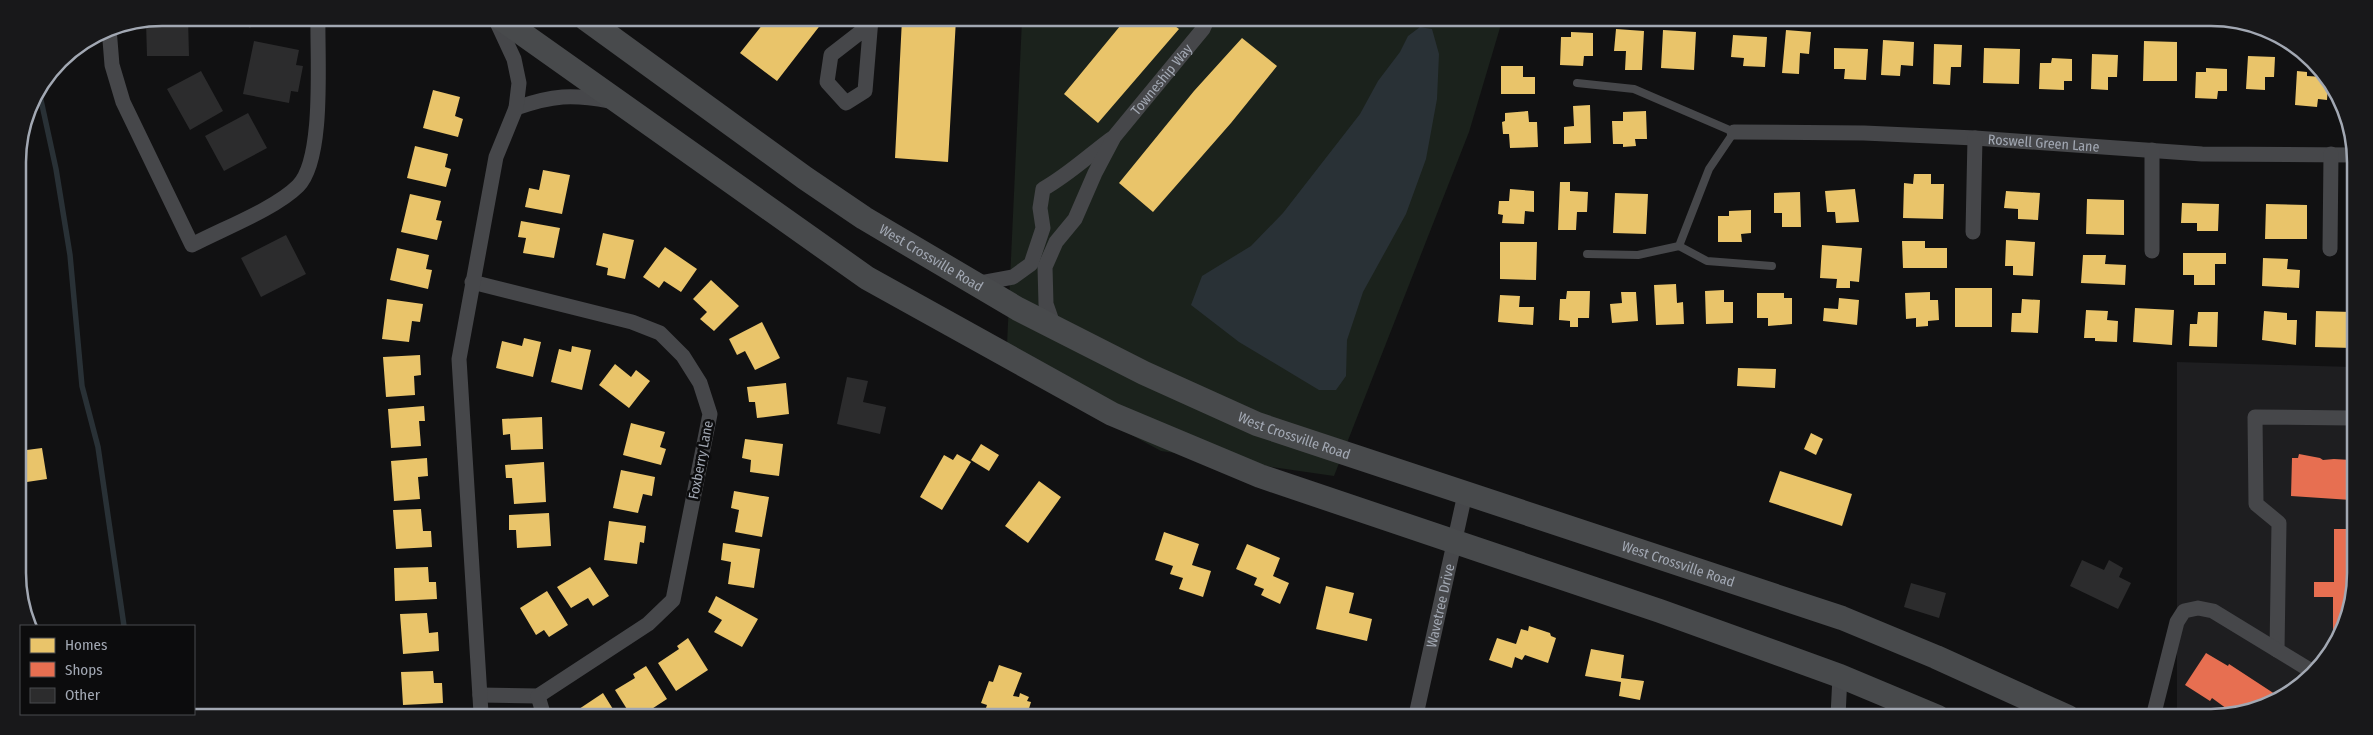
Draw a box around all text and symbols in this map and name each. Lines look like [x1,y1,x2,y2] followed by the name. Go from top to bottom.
[1127,40,1196,118] street label: Towneship Way
[1987,130,2100,155] street label: Roswell Green Lane
[876,220,986,295] street label: West Crossville Road
[1235,408,1353,463] street label: West Crossville Road
[685,419,717,501] street label: Foxberry Lane
[1620,537,1737,590] street label: West Crossville Road
[1423,562,1458,649] street label: Wavetree Drive
[20,625,195,715] legend
[65,636,107,654] text: Homes
[65,661,103,679] text: Shops
[65,686,101,704] text: Other

